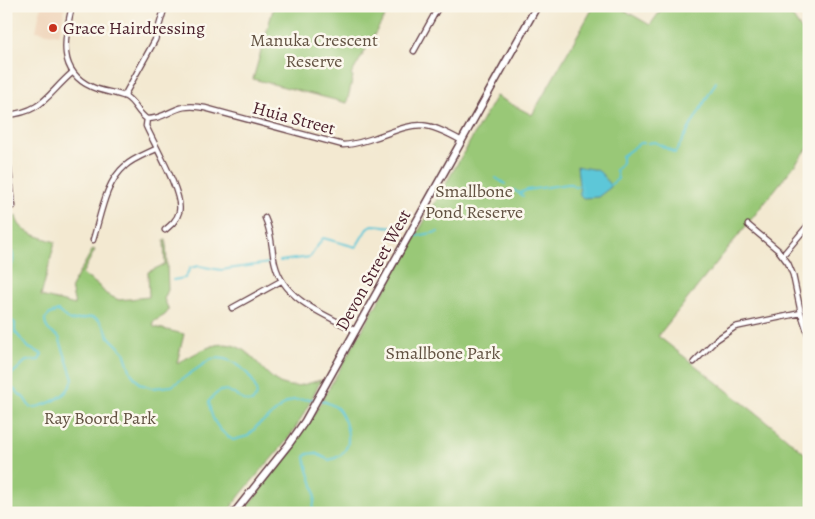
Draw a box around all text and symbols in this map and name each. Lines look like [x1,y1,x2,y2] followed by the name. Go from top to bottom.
[63,16,205,40] place label: Grace Hairdressing
[47,22,59,34] marker: Grace Hairdressing
[250,28,378,73] park label: Manuka Crescent Reserve
[250,95,338,141] street label: Huia Street
[425,179,523,224] park label: Smallbone Pond Reserve
[330,205,416,335] street label: Devon Street West
[386,341,500,365] park label: Smallbone Park
[44,406,156,430] park label: Ray Boord Park

